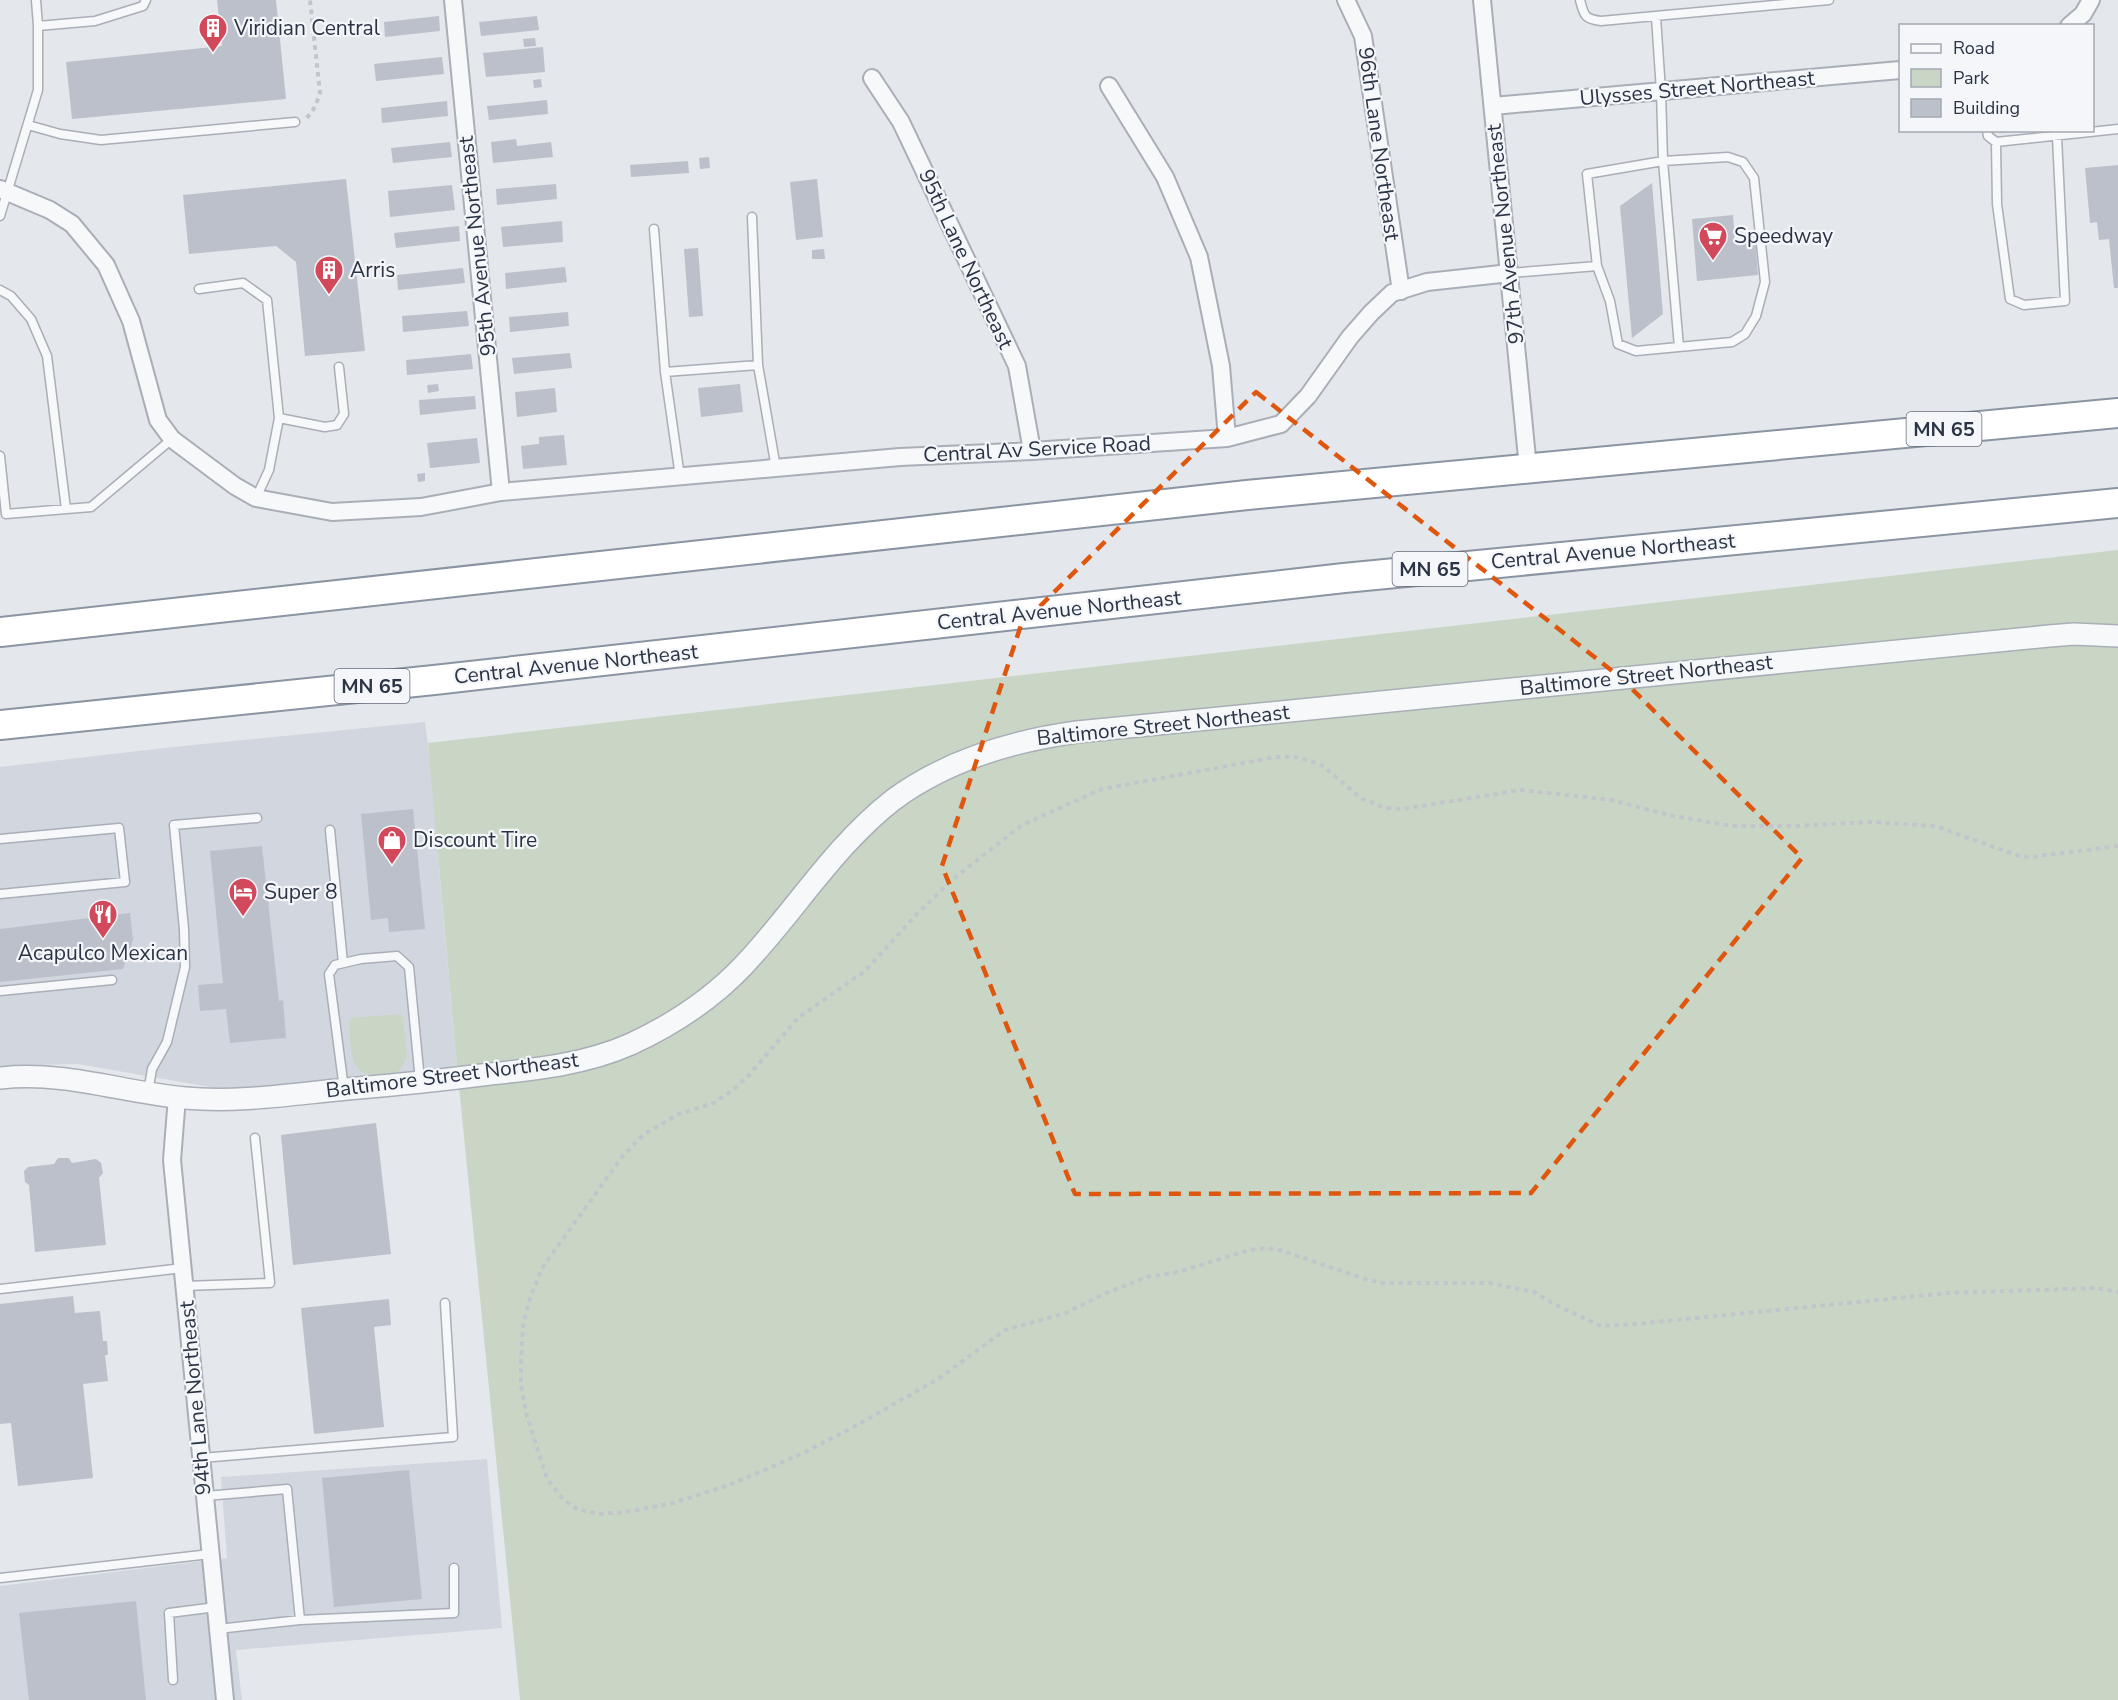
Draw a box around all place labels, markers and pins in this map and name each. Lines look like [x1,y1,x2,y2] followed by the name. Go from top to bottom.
[197,12,229,54] building icon: Viridian Central
[233,14,381,42] place label: Viridian Central
[1697,220,1729,262] supermarket icon: Speedway
[1734,222,1833,250] place label: Speedway
[313,254,345,296] building icon: Arris
[350,256,395,284] place label: Arris
[376,824,408,866] shop icon: Discount Tire
[413,826,537,854] place label: Discount Tire
[227,876,259,918] hotel icon: Super 8
[264,878,338,906] place label: Super 8
[87,898,119,940] restaurant icon: Acapulco Mexican
[18,939,188,967] place label: Acapulco Mexican

